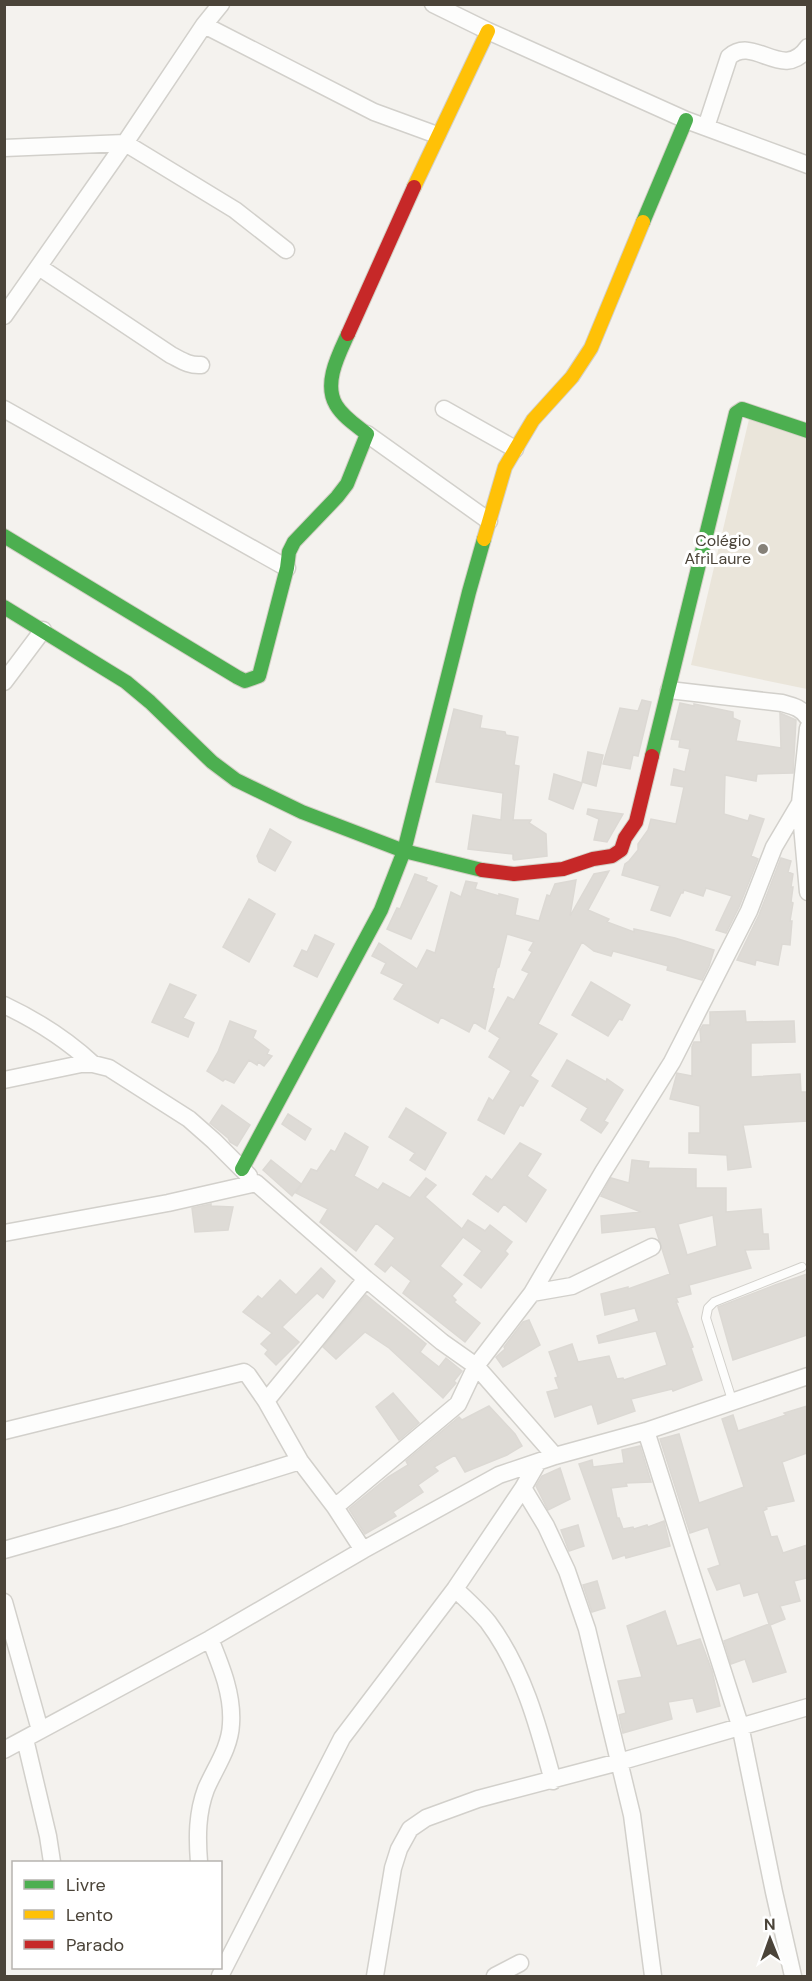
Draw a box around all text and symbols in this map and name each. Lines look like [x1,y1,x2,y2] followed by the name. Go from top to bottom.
[684,530,751,569] place label: Colégio AfriLaure
[756,542,770,556] marker: Colégio AfriLaure
[12,1861,222,1969] legend
[66,1873,106,1897] text: Livre
[66,1903,113,1927] text: Lento
[740,1909,800,1969] north arrow
[764,1914,776,1935] text: N
[66,1933,124,1957] text: Parado

